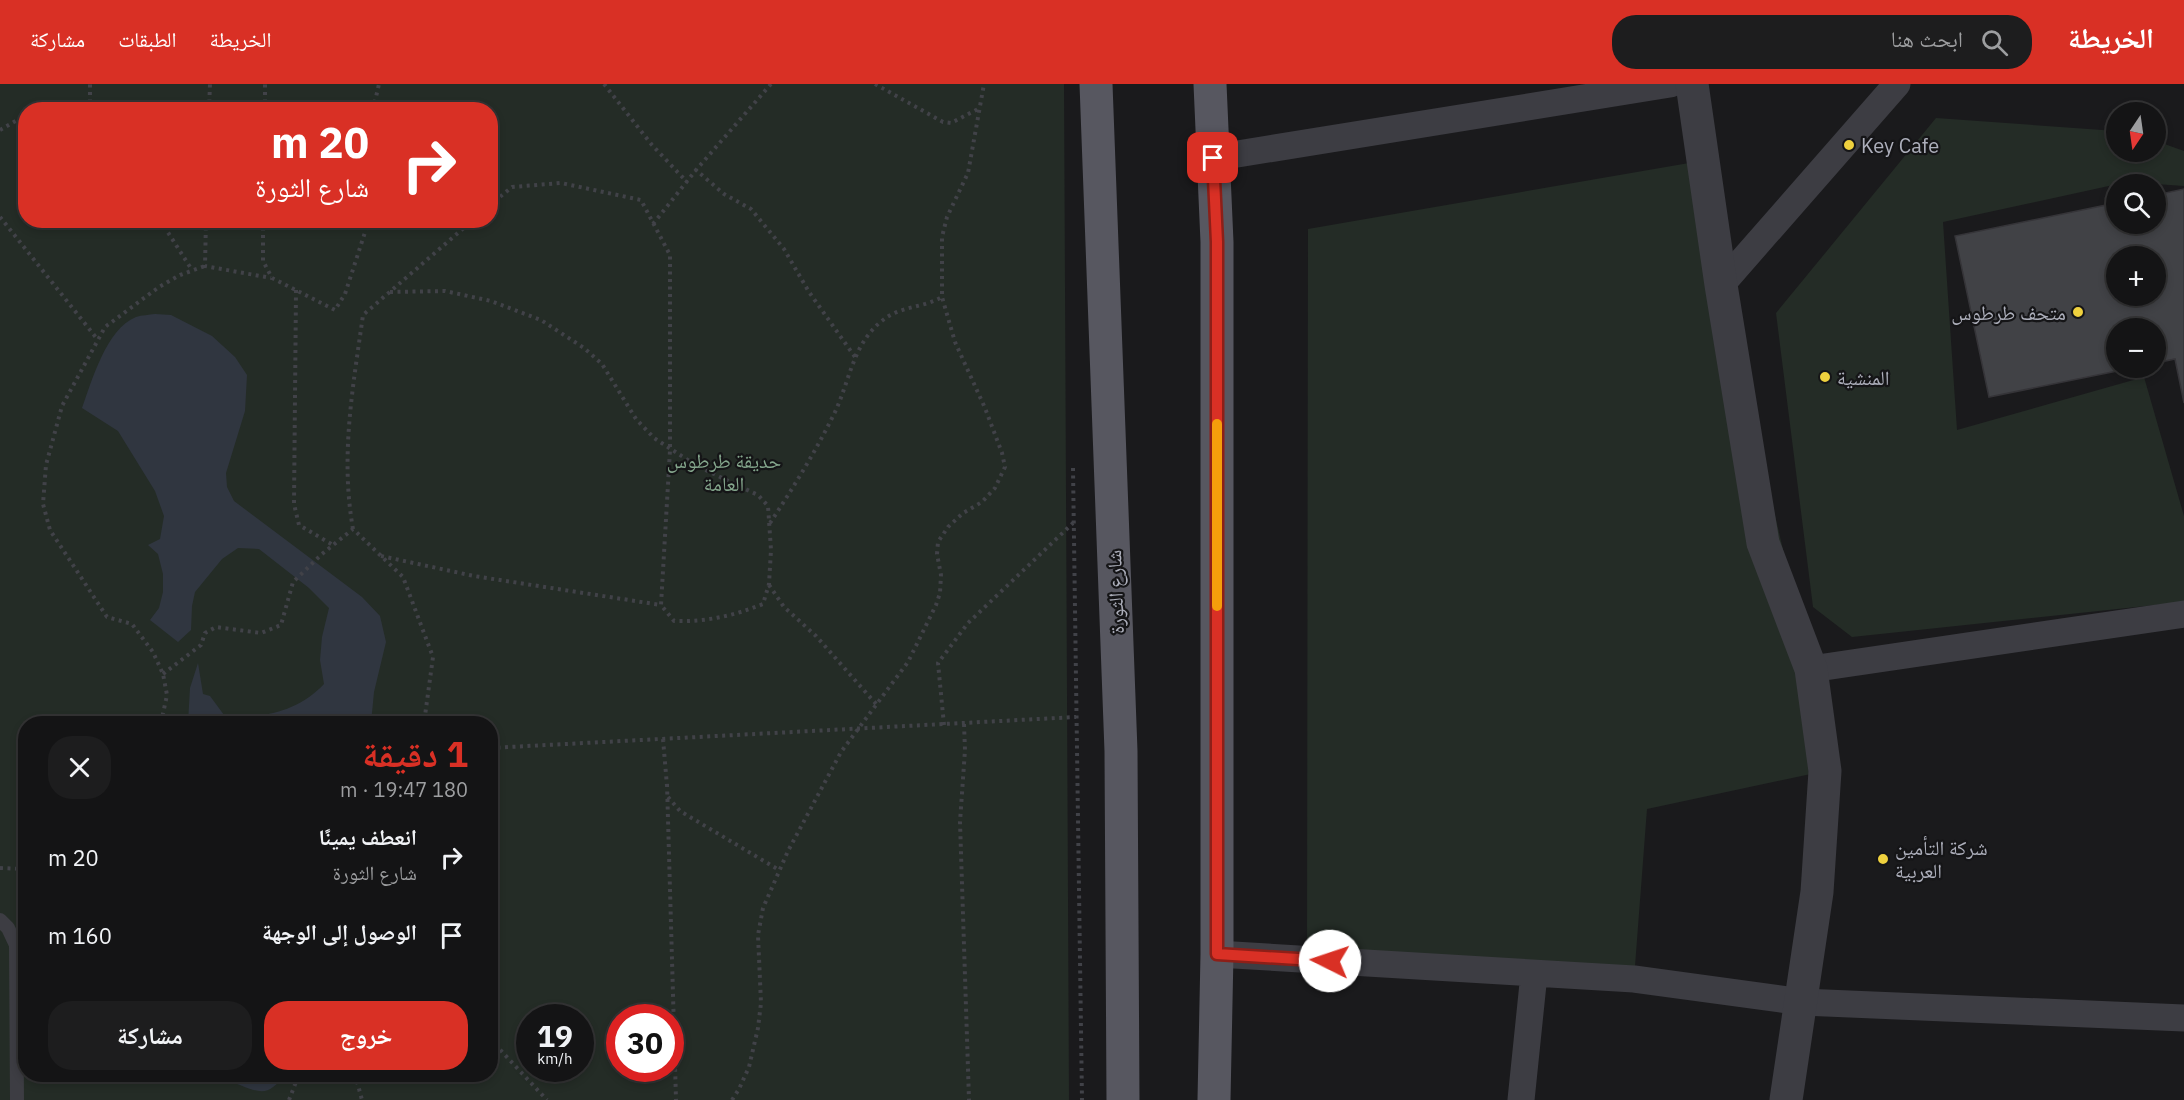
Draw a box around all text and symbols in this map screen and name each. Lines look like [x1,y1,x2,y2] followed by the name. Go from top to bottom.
[1612,15,2032,69] search box
[2068,19,2154,56] text: الخريطة
[1891,24,1963,53] text: ابحث هنا
[30,25,85,53] text: مشاركة
[118,25,177,53] text: الطبقات
[210,25,271,53] text: الخريطة
[1978,26,2011,59] icon: search
[2106,102,2166,162] north arrow
[2106,102,2166,378] map controls
[271,115,369,170] text: 20 m
[390,126,468,204] icon: right
[1187,132,1238,183] pin
[1861,132,1939,159] place label: Key Cafe
[1842,138,1856,152] marker: Key Cafe
[1196,141,1229,174] icon: arrive
[255,169,369,204] text: شارع الثورة
[2106,174,2166,234] button: search
[2106,246,2166,306] button: +
[1951,299,2066,326] place label: متحف طرطوس
[2071,305,2085,319] marker: متحف طرطوس
[2106,318,2166,378] button: −
[1837,364,1890,391] place label: المنشية
[1818,370,1832,384] marker: المنشية
[667,447,782,497] park label: حديقة طرطوس العامة
[1100,549,1130,635] street label: شارع الثورة
[362,730,468,777] text: 1 دقيقة
[48,736,111,799] button: close
[340,776,468,803] text: 180 m · 19:47
[319,822,417,851] text: انعطف يمينًا
[1895,834,1988,884] place label: شركة التأمين العربية
[435,841,468,874] icon: right
[48,843,99,872] text: 20 m
[1876,852,1890,866] marker: شركة التأمين العربية
[333,859,417,886] text: شارع الثورة
[262,917,417,946] text: الوصول إلى الوجهة
[435,919,468,952] icon: arrive
[48,921,112,950] text: 160 m
[1298,929,1362,993] position arrow
[48,1001,252,1070] button: مشاركة
[264,1001,468,1070] button: خروج
[606,1004,684,1082] speed limit sign: 30
[537,1016,573,1055] text: 19
[537,1049,573,1068] text: km/h

